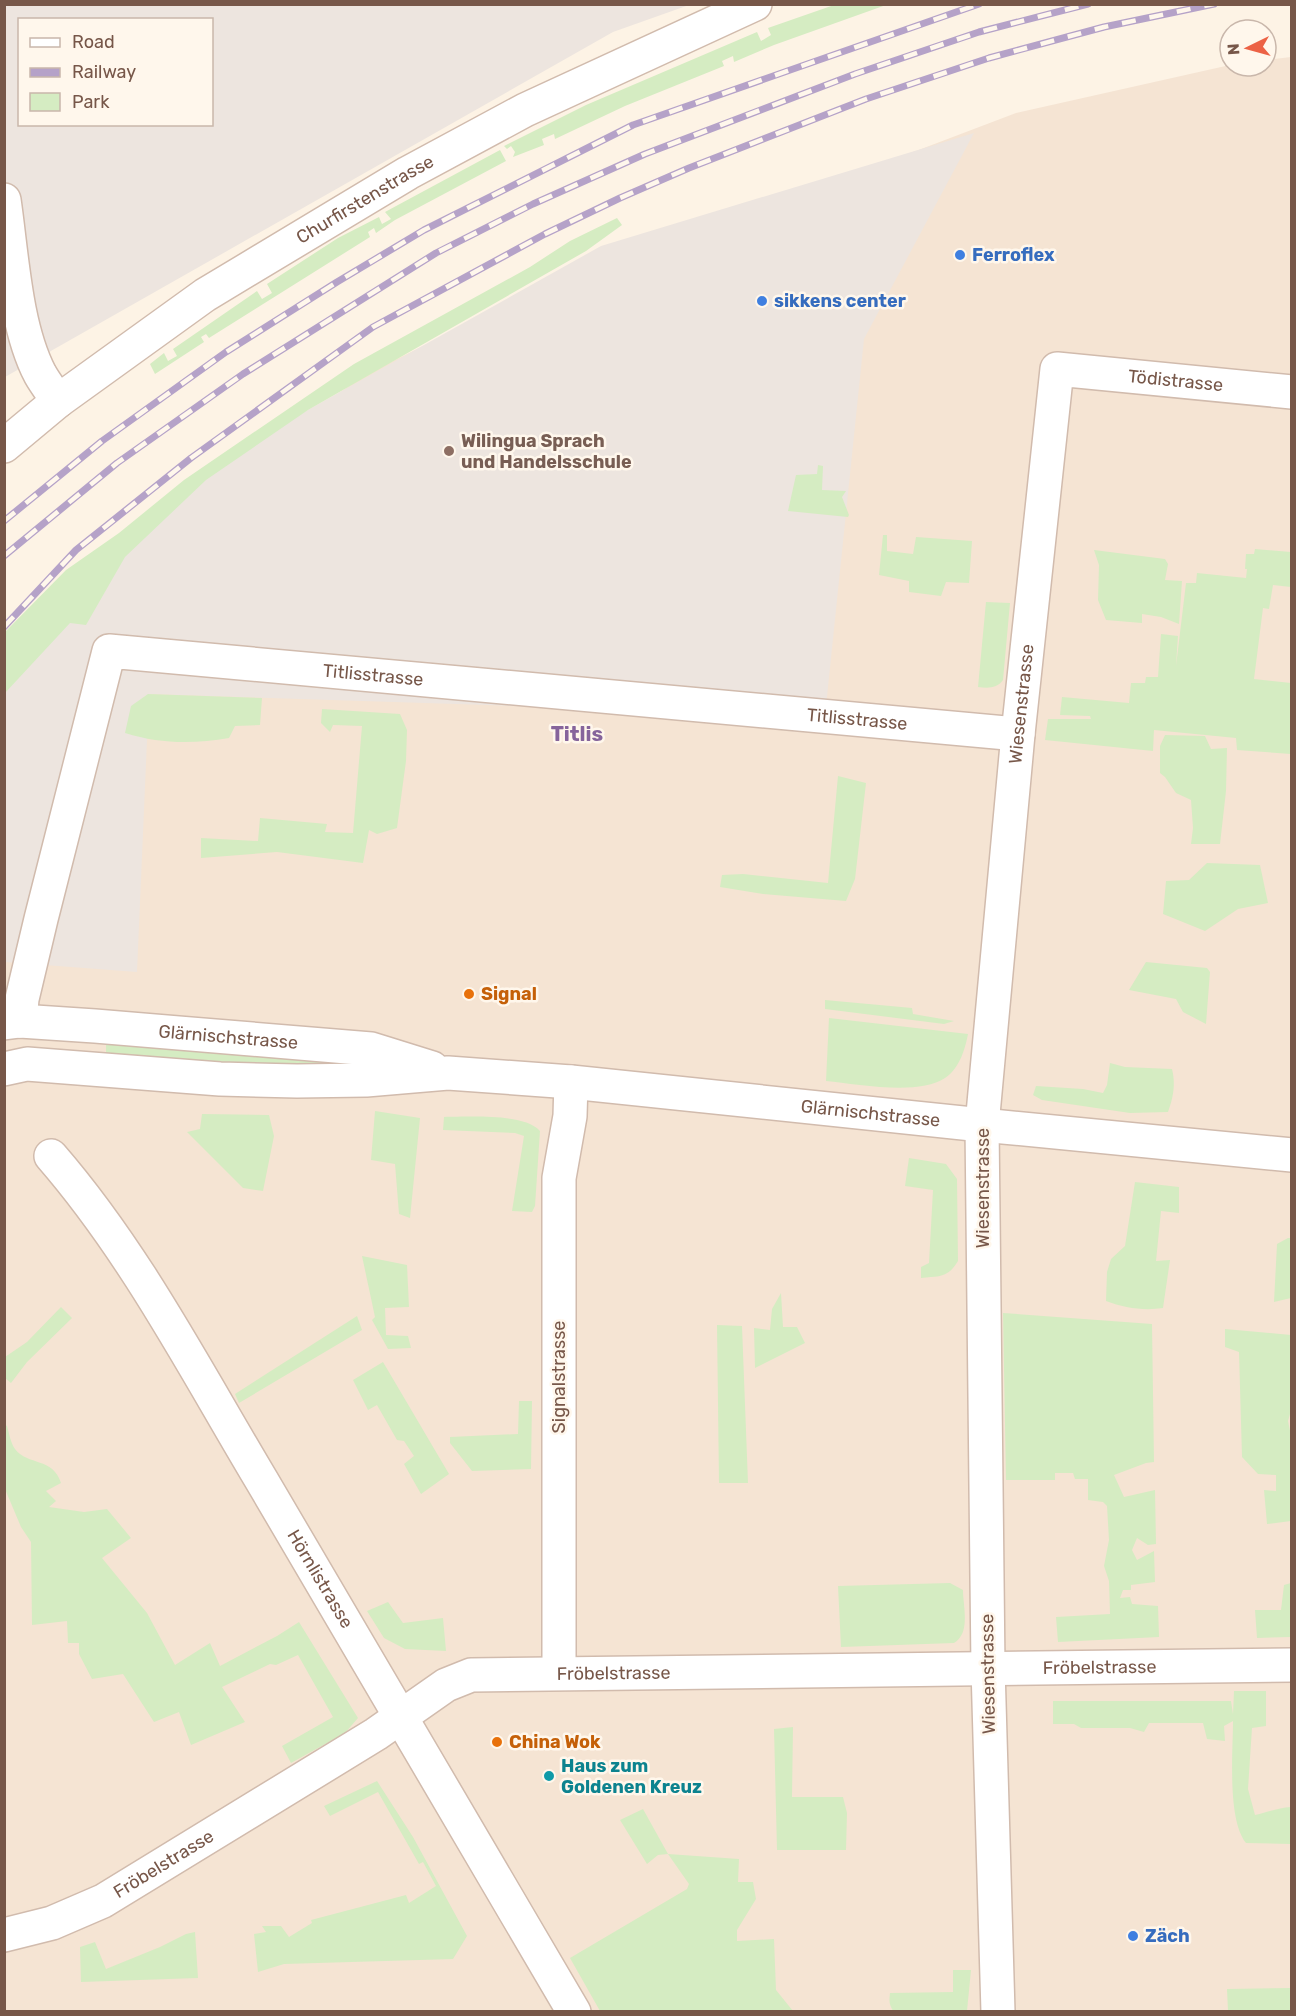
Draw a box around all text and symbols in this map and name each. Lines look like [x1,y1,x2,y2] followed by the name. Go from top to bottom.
[18,18,213,126] legend
[1218,18,1278,78] north arrow
[72,31,115,53] text: Road
[1224,43,1244,56] text: N
[72,61,136,83] text: Railway
[72,91,110,113] text: Park
[292,150,438,249] street label: Churfirstenstrasse
[972,244,1055,266] place label: Ferroflex
[953,248,967,262] marker: Ferroflex
[774,290,906,312] place label: sikkens center
[755,294,769,308] marker: sikkens center
[1127,365,1224,396] street label: Tödistrasse
[461,430,632,473] place label: Wilingua Sprach und Handelsschule
[442,444,456,458] marker: Wilingua Sprach und Handelsschule
[1004,643,1039,765] street label: Wiesenstrasse
[322,660,424,691] street label: Titlisstrasse
[806,704,908,735] street label: Titlisstrasse
[551,721,603,746] district label: Titlis
[481,983,537,1005] place label: Signal
[462,987,476,1001] marker: Signal
[158,1020,299,1054] street label: Glärnischstrasse
[800,1095,941,1132] street label: Glärnischstrasse
[972,1128,994,1248] street label: Wiesenstrasse
[548,1321,570,1433] street label: Signalstrasse
[282,1526,358,1632] street label: Hörnlistrasse
[976,1614,1000,1734] street label: Wiesenstrasse
[1043,1656,1157,1679] street label: Fröbelstrasse
[557,1662,671,1685] street label: Fröbelstrasse
[509,1731,601,1753] place label: China Wok
[490,1735,504,1749] marker: China Wok
[561,1755,702,1798] place label: Haus zum Goldenen Kreuz
[542,1769,556,1783] marker: Haus zum Goldenen Kreuz
[109,1825,218,1903] street label: Fröbelstrasse
[1145,1925,1190,1947] place label: Zäch
[1126,1929,1140,1943] marker: Zäch

